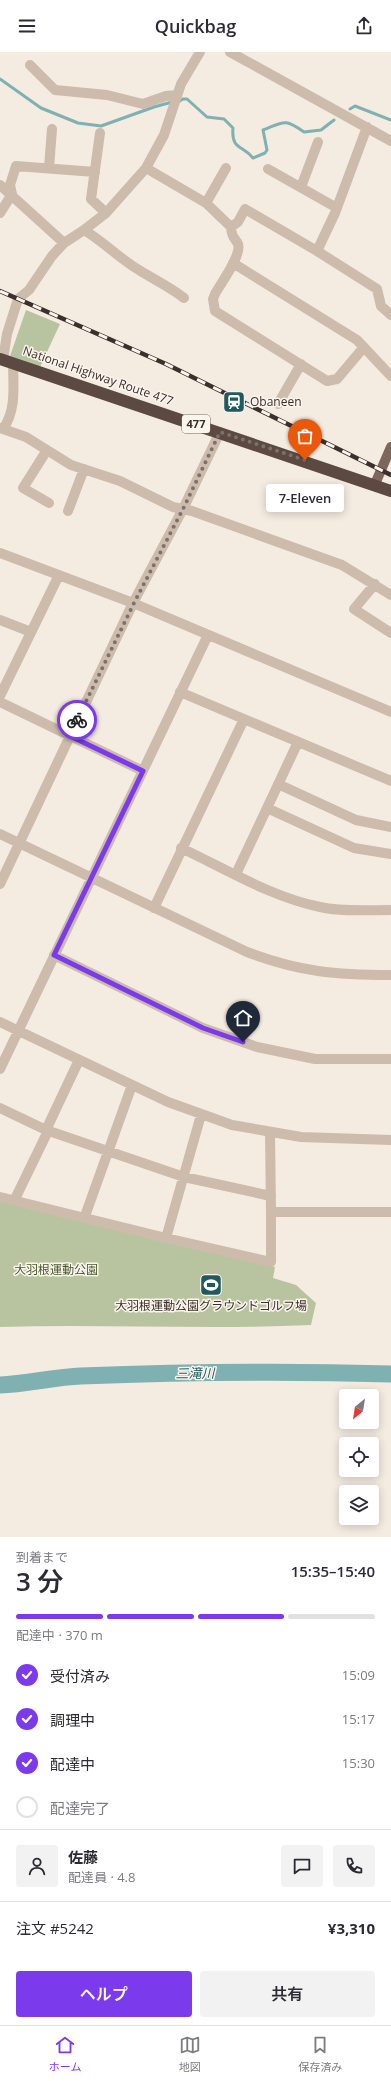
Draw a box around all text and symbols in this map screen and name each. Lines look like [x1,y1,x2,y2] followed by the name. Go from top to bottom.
[155,14,236,38] text: Quickbag
[16,15,38,37] icon: menu
[353,15,375,37] icon: share
[21,342,176,409] street label: National Highway Route 477
[221,389,247,415] station icon: Obaneen
[250,393,302,410] place label: Obaneen
[182,415,210,433] road number: 477
[288,419,322,460] pin
[294,425,316,447] icon: bag
[266,484,344,512] callout: 7-Eleven
[279,489,331,507] text: 7-Eleven
[57,700,97,740] courier
[66,709,88,731] icon: bike
[226,1001,260,1042] pin
[232,1007,254,1029] icon: home
[14,1261,98,1278] park label: 大羽根運動公園
[198,1272,224,1298] sports icon: 大羽根運動公園グラウンドゴルフ場
[115,1297,307,1314] place label: 大羽根運動公園グラウンドゴルフ場
[175,1364,217,1382] water label: 三滝川
[339,1389,379,1429] north arrow
[339,1389,379,1525] map controls
[339,1437,379,1477] button: locate
[339,1485,379,1525] button: layers
[16,1548,68,1566] text: 到着まで
[291,1561,375,1581] text: 15:35–15:40
[16,1563,64,1599] text: 3 分
[16,1626,103,1644] text: 配達中 · 370 m
[16,1664,38,1686] icon: check
[50,1666,110,1686] text: 受付済み
[342,1666,375,1684] text: 15:09
[16,1708,38,1730] icon: check
[50,1710,95,1730] text: 調理中
[342,1710,375,1728] text: 15:17
[16,1752,38,1774] icon: check
[50,1754,95,1774] text: 配達中
[342,1754,375,1772] text: 15:30
[50,1798,110,1818] text: 配達完了
[16,1845,58,1887] button: person
[281,1845,323,1887] button: chat
[333,1845,375,1887] button: phone
[68,1847,98,1867] text: 佐藤
[68,1868,135,1886] text: 配達員 · 4.8
[16,1918,94,1938] text: 注文 #5242
[328,1918,375,1938] text: ¥3,310
[16,1971,192,2017] button: ヘルプ
[200,1971,375,2017] button: 共有
[49,2034,81,2074] tab: ホーム
[179,2034,201,2074] tab: 地図
[298,2034,342,2074] tab: 保存済み

